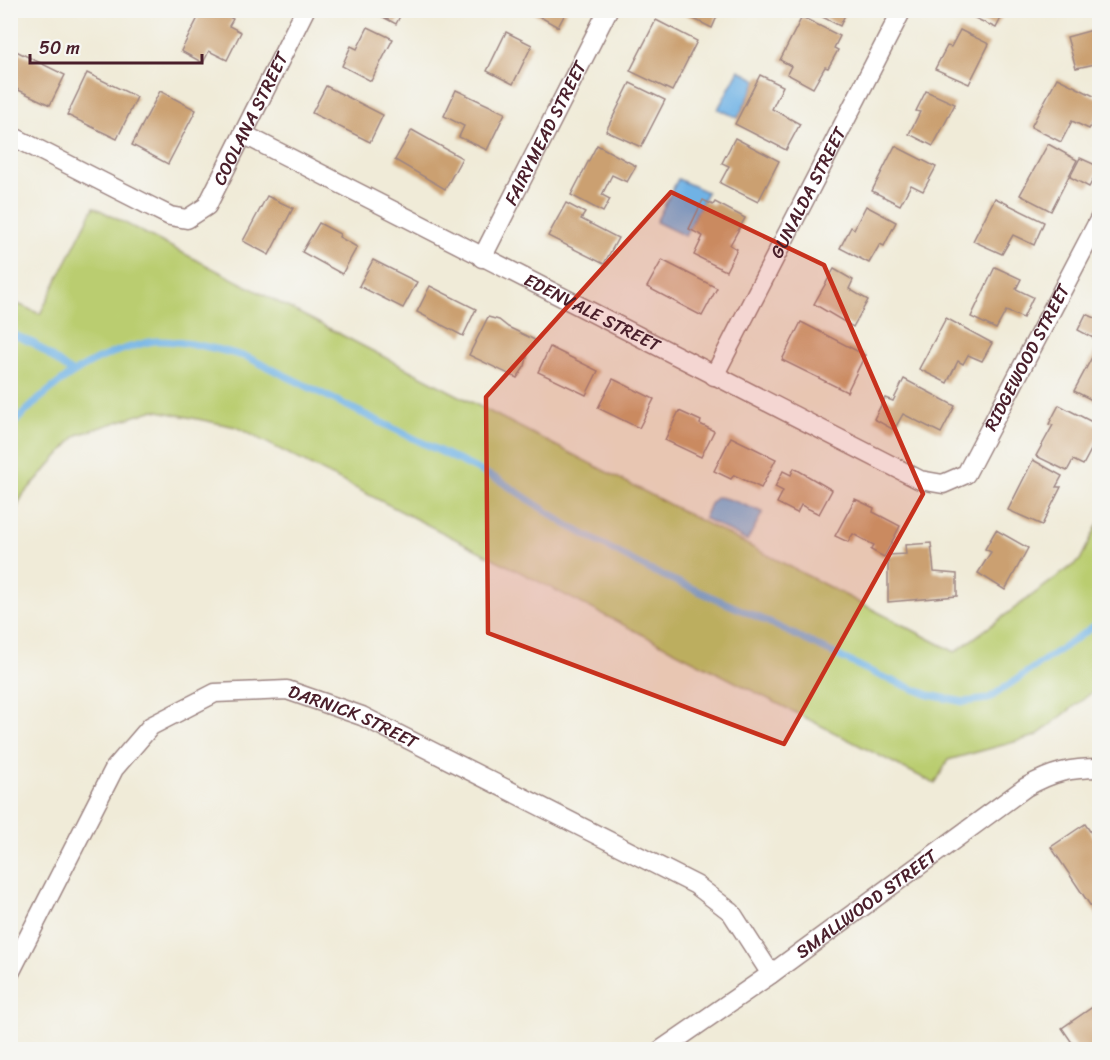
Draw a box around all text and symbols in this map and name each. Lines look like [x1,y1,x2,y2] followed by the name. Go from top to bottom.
[30,27,202,65] scale bar
[39,32,80,64] text: 50 m
[204,46,298,191] street label: COOLANA STREET
[495,54,596,211] street label: FAIRYMEAD STREET
[761,120,856,264] street label: GUNALDA STREET
[518,264,667,361] street label: EDENVALE STREET
[975,277,1079,437] street label: RIDGEWOOD STREET
[284,676,425,758] street label: DARNICK STREET
[789,840,945,967] street label: SMALLWOOD STREET

